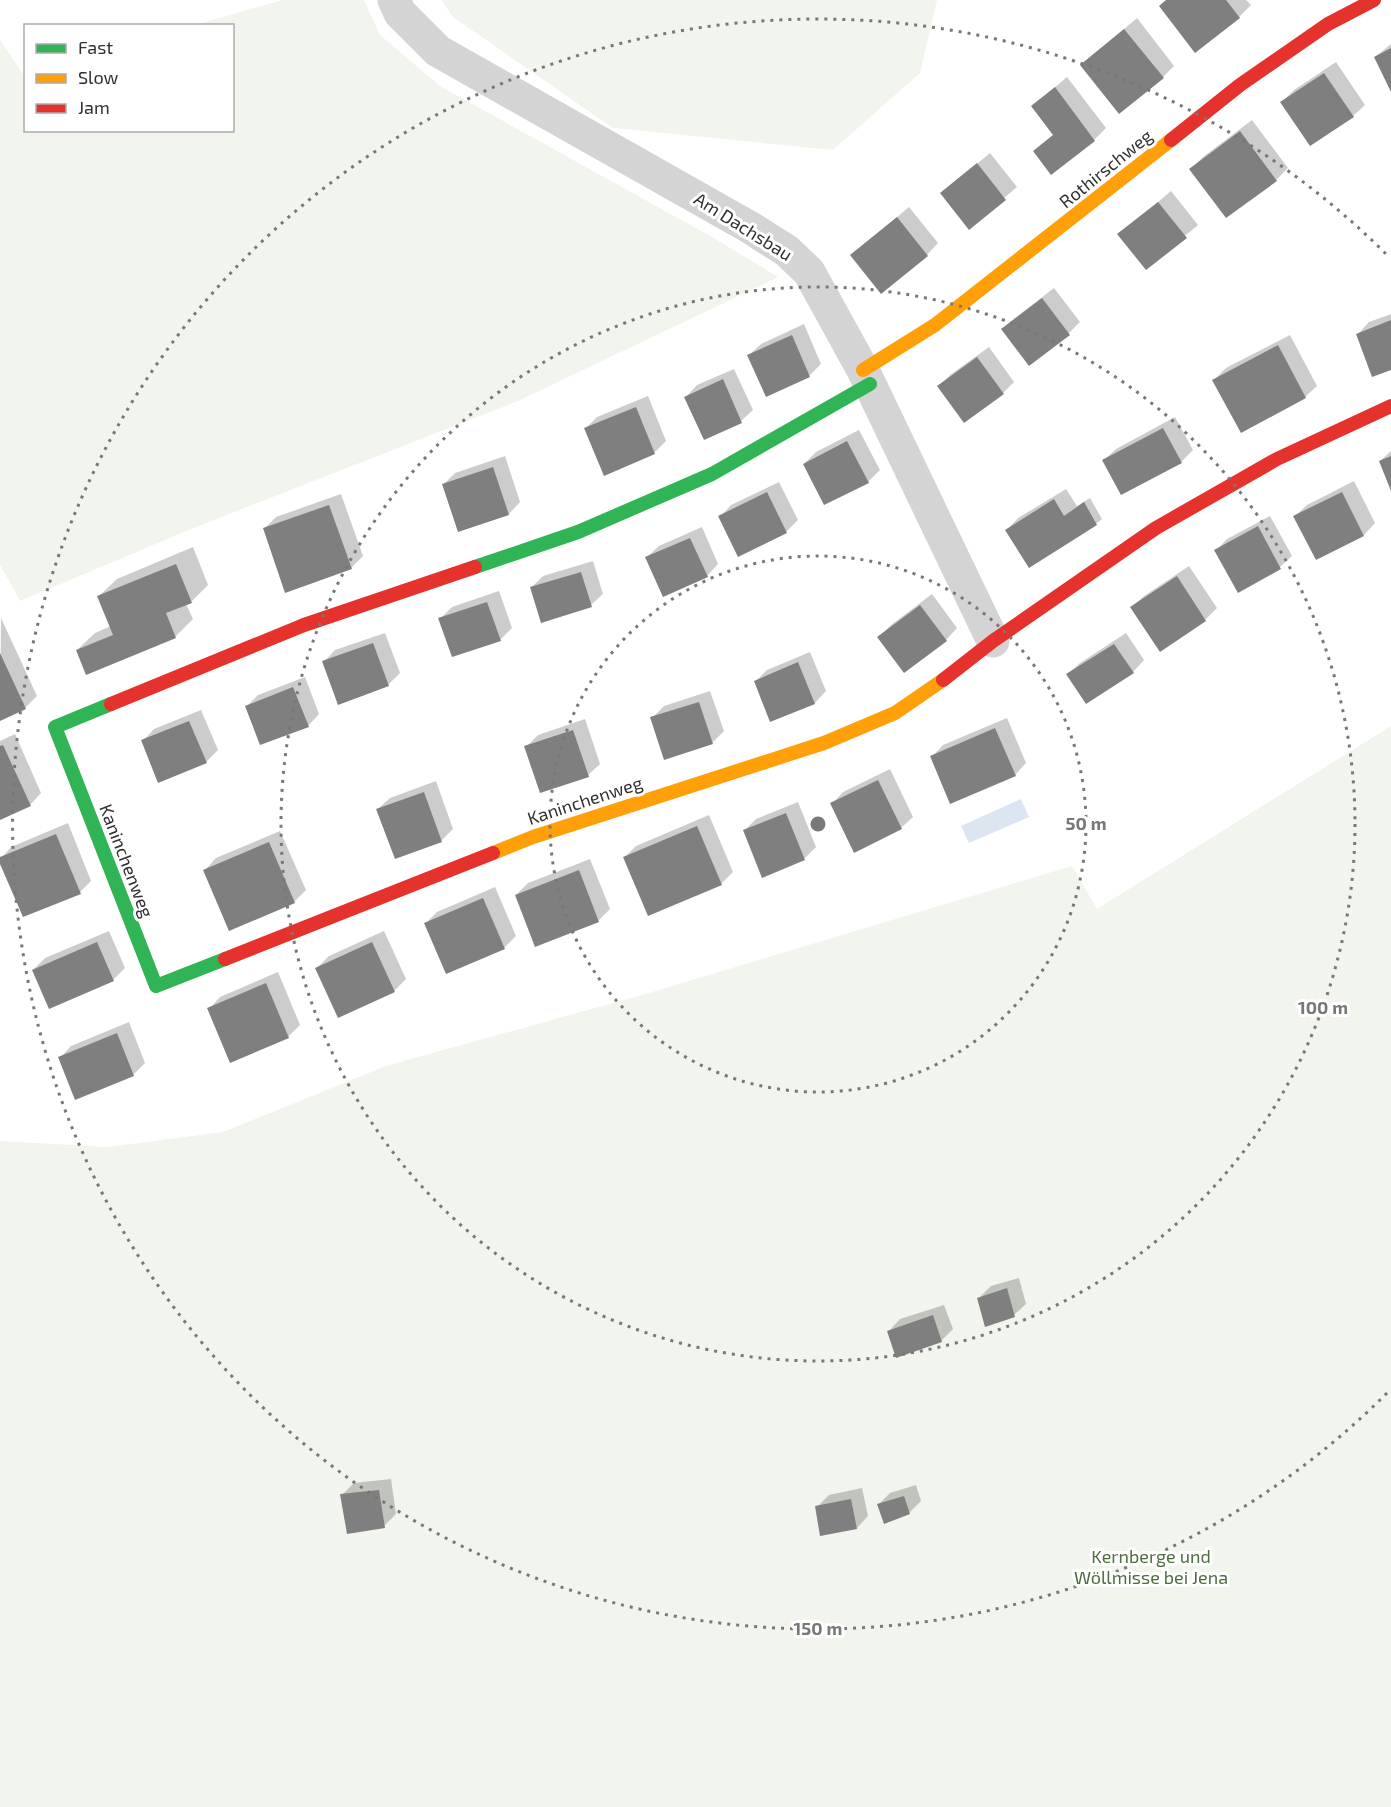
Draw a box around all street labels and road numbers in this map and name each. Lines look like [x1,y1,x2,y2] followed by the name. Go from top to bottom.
[1054,124,1156,212] street label: Rothirschweg
[690,187,797,265] street label: Am Dachsbau
[524,771,645,829] street label: Kaninchenweg
[95,801,159,920] street label: Kaninchenweg

